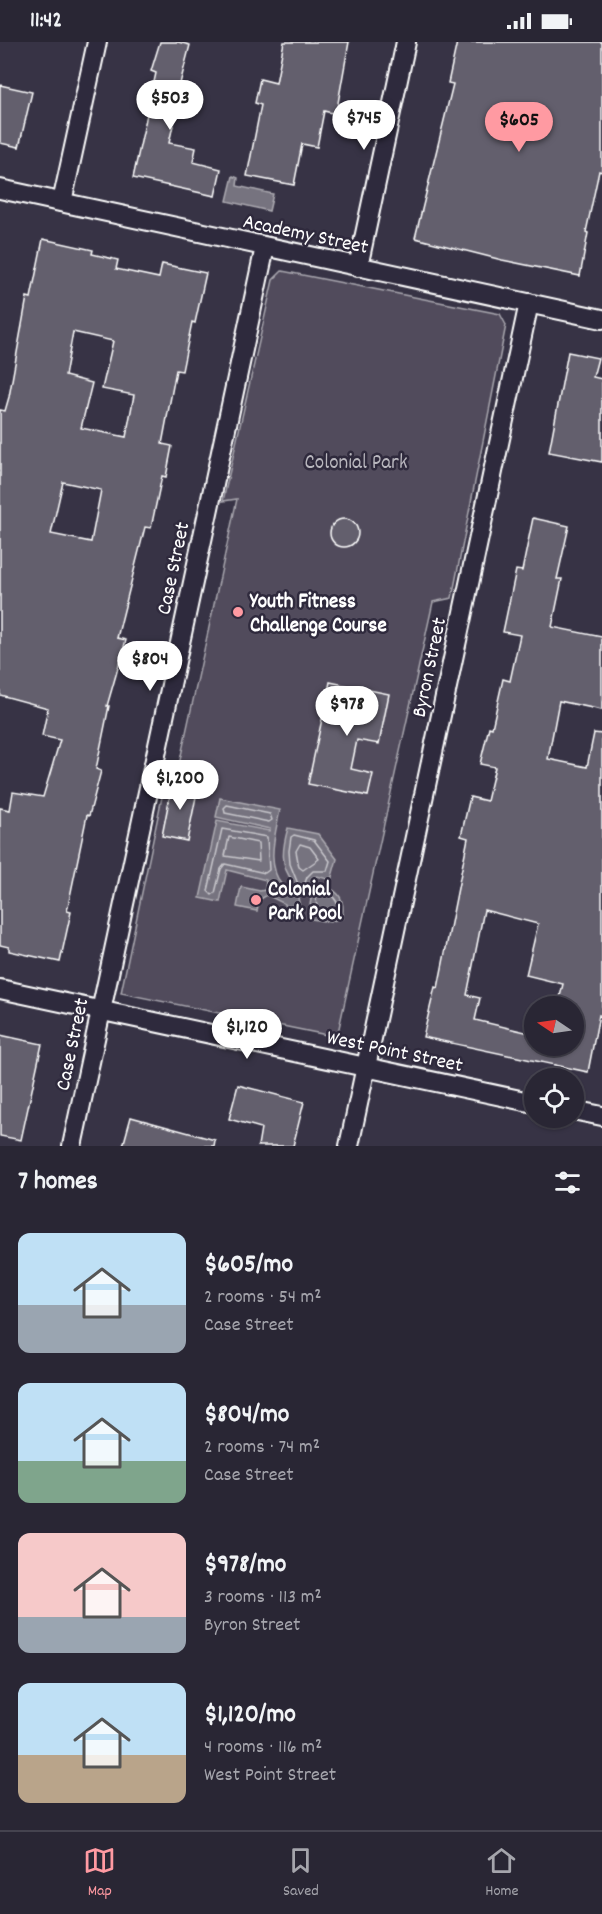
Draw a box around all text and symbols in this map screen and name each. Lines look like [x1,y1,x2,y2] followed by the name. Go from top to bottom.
[30,6,62,37] text: 11:42
[134,80,206,131] pin: $503
[150,85,190,113] text: $503
[328,100,400,151] pin: $745
[483,102,555,153] pin: $605
[346,105,382,133] text: $745
[499,107,539,135] text: $605
[240,208,371,264] street label: Academy Street
[304,449,408,479] park label: Colonial Park
[150,519,199,618] street label: Case Street
[249,588,387,642] place label: Youth Fitness Challenge Course
[231,605,245,619] marker: Youth Fitness Challenge Course
[406,615,456,720] street label: Byron Street
[114,641,186,692] pin: $804
[131,646,169,674] text: $804
[311,686,383,737] pin: $978
[330,691,364,719] text: $978
[131,760,229,811] pin: $1,200
[156,765,204,793] text: $1,200
[268,876,343,930] place label: Colonial Park Pool
[249,893,263,907] marker: Colonial Park Pool
[49,995,98,1094] street label: Case Street
[524,996,584,1056] north arrow
[524,996,584,1128] map controls
[198,1009,296,1060] pin: $1,120
[226,1014,268,1042] text: $1,120
[323,1024,466,1082] street label: West Point Street
[524,1068,584,1128] button: locate
[18,1164,98,1201] text: 7 homes
[551,1166,584,1199] icon: filters
[204,1247,293,1284] text: $605/mo
[66,1257,138,1329] icon: home
[204,1284,322,1312] text: 2 rooms · 54 m²
[204,1312,294,1340] text: Case Street
[204,1397,289,1434] text: $804/mo
[66,1407,138,1479] icon: home
[204,1434,320,1462] text: 2 rooms · 74 m²
[204,1462,294,1490] text: Case Street
[204,1547,286,1584] text: $978/mo
[66,1557,138,1629] icon: home
[204,1584,322,1612] text: 3 rooms · 113 m²
[204,1612,300,1640] text: Byron Street
[204,1697,296,1734] text: $1,120/mo
[66,1707,138,1779] icon: home
[204,1734,322,1762] text: 4 rooms · 116 m²
[204,1762,336,1790] text: West Point Street
[83,1844,116,1903] tab: Map
[283,1844,319,1903] tab: Saved
[485,1844,519,1903] tab: Home

